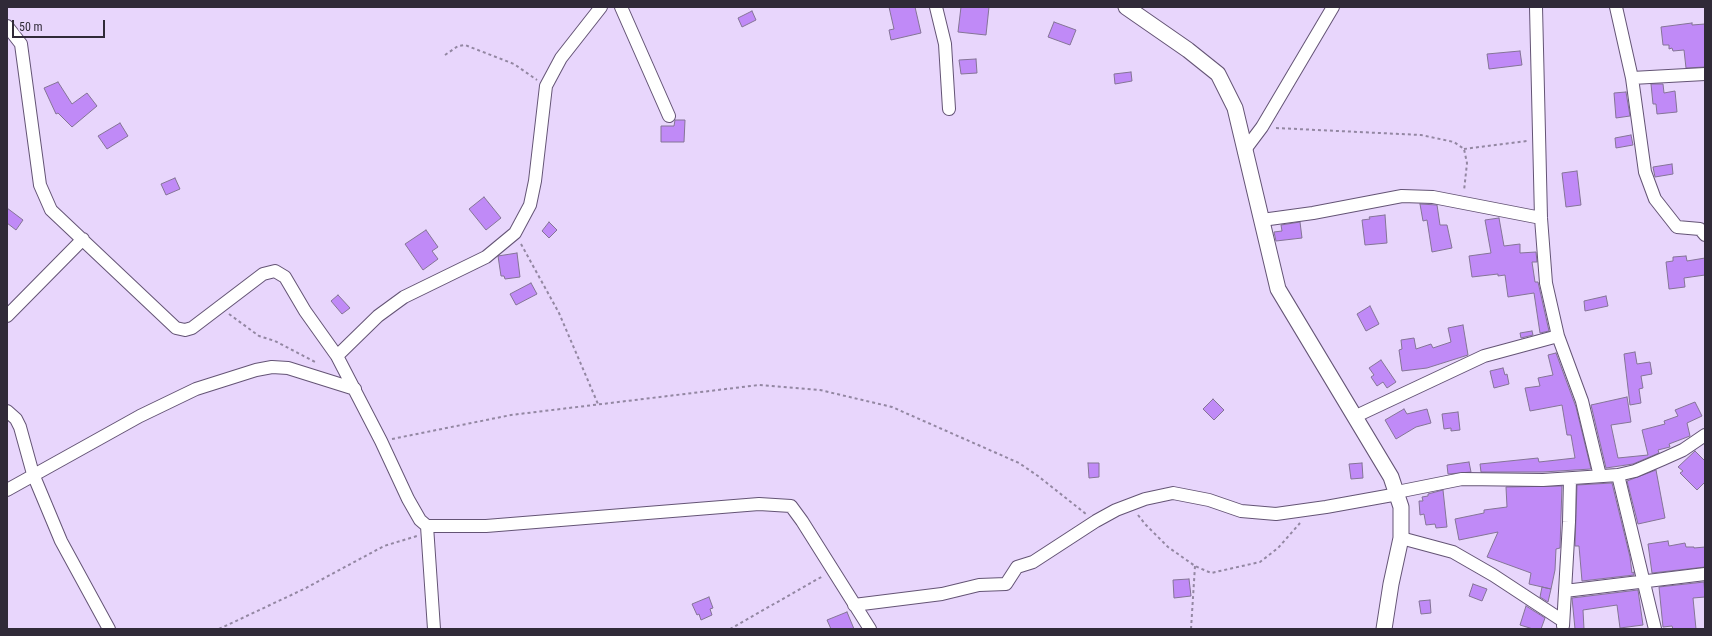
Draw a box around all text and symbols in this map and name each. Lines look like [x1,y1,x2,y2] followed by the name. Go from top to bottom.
[14,12,107,38] scale bar
[19,20,43,34] text: 50 m

